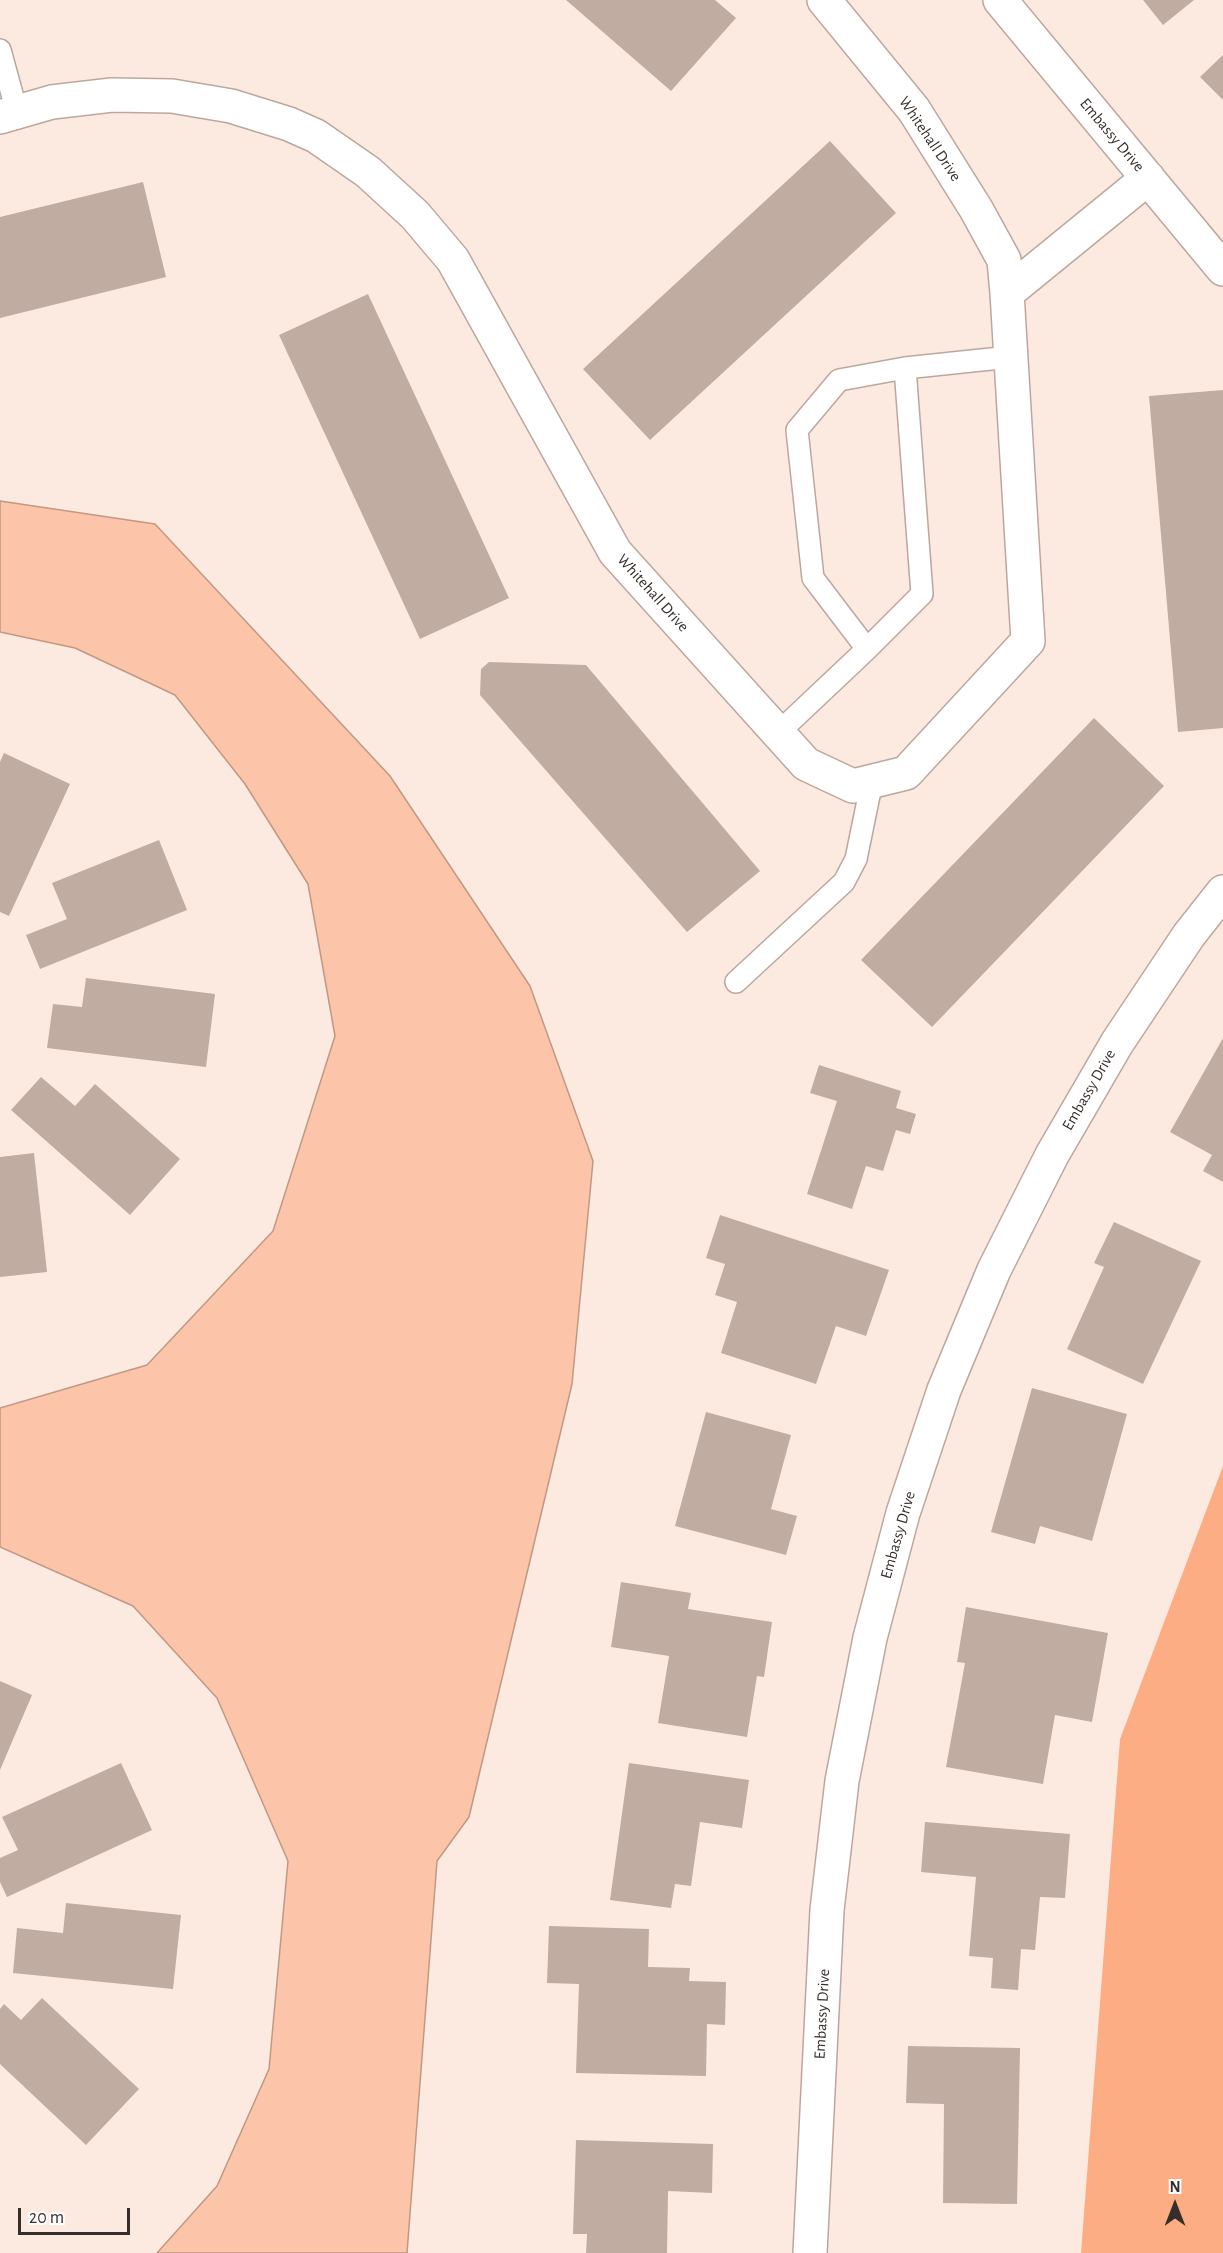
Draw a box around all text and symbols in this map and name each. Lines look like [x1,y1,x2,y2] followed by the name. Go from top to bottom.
[895,93,965,185] street label: Whitehall Drive
[1076,94,1148,176] street label: Embassy Drive
[613,550,693,636] street label: Whitehall Drive
[1058,1046,1120,1134] street label: Embassy Drive
[876,1489,920,1581] street label: Embassy Drive
[810,1968,834,2060] street label: Embassy Drive
[1145,2175,1205,2235] north arrow
[1169,2179,1181,2195] text: N
[21,2196,134,2234] scale bar
[29,2209,64,2227] text: 20 m

